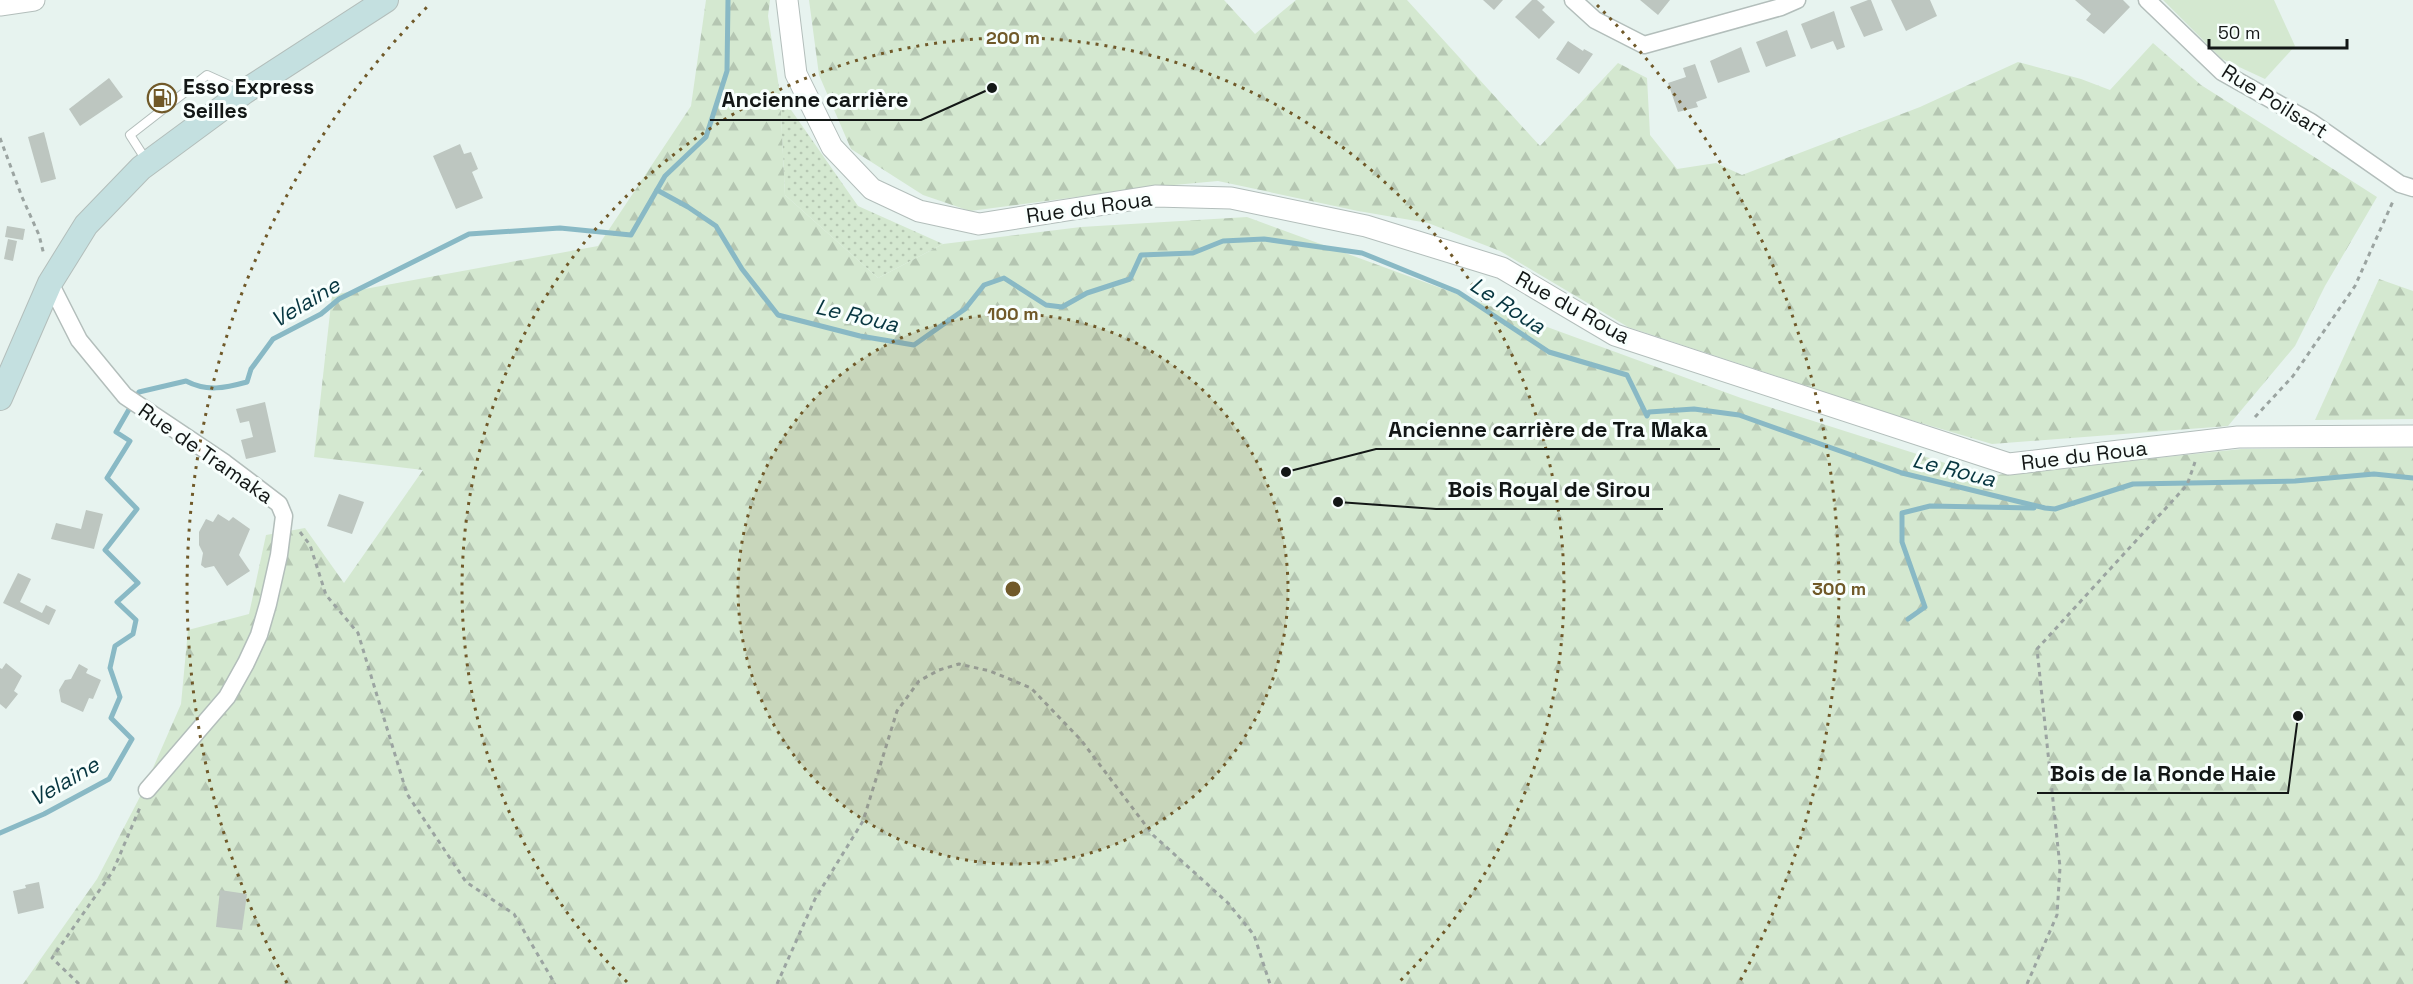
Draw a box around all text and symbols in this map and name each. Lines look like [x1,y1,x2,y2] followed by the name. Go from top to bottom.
[2209,12,2347,50] scale bar
[2218,21,2260,44] text: 50 m
[986,26,1040,49] text: 200 m
[2217,58,2333,144] street label: Rue Poilsart
[183,73,314,124] place label: Esso Express Seilles
[710,80,921,120] callout: Ancienne carrière
[146,82,178,114] fuel station icon: Esso Express Seilles
[722,85,908,113] text: Ancienne carrière
[1024,185,1154,229] street label: Rue du Roua
[1511,264,1635,350] street label: Rue du Roua
[265,270,346,334] water label: Velaine
[1465,270,1551,340] water label: Le Roua
[813,292,902,338] water label: Le Roua
[987,302,1039,325] text: 100 m
[133,397,279,509] street label: Rue de Tramaka
[1376,409,1720,449] callout: Ancienne carrière de Tra Maka
[1388,415,1708,443] text: Ancienne carrière de Tra Maka
[2019,434,2149,476] street label: Rue du Roua
[1910,445,1999,493] water label: Le Roua
[1436,469,1663,509] callout: Bois Royal de Sirou
[1448,475,1650,503] text: Bois Royal de Sirou
[1812,577,1866,600] text: 300 m
[1003,579,1023,599] centre of rings
[24,749,105,812] water label: Velaine
[2037,753,2288,793] callout: Bois de la Ronde Haie
[2050,759,2276,787] text: Bois de la Ronde Haie

